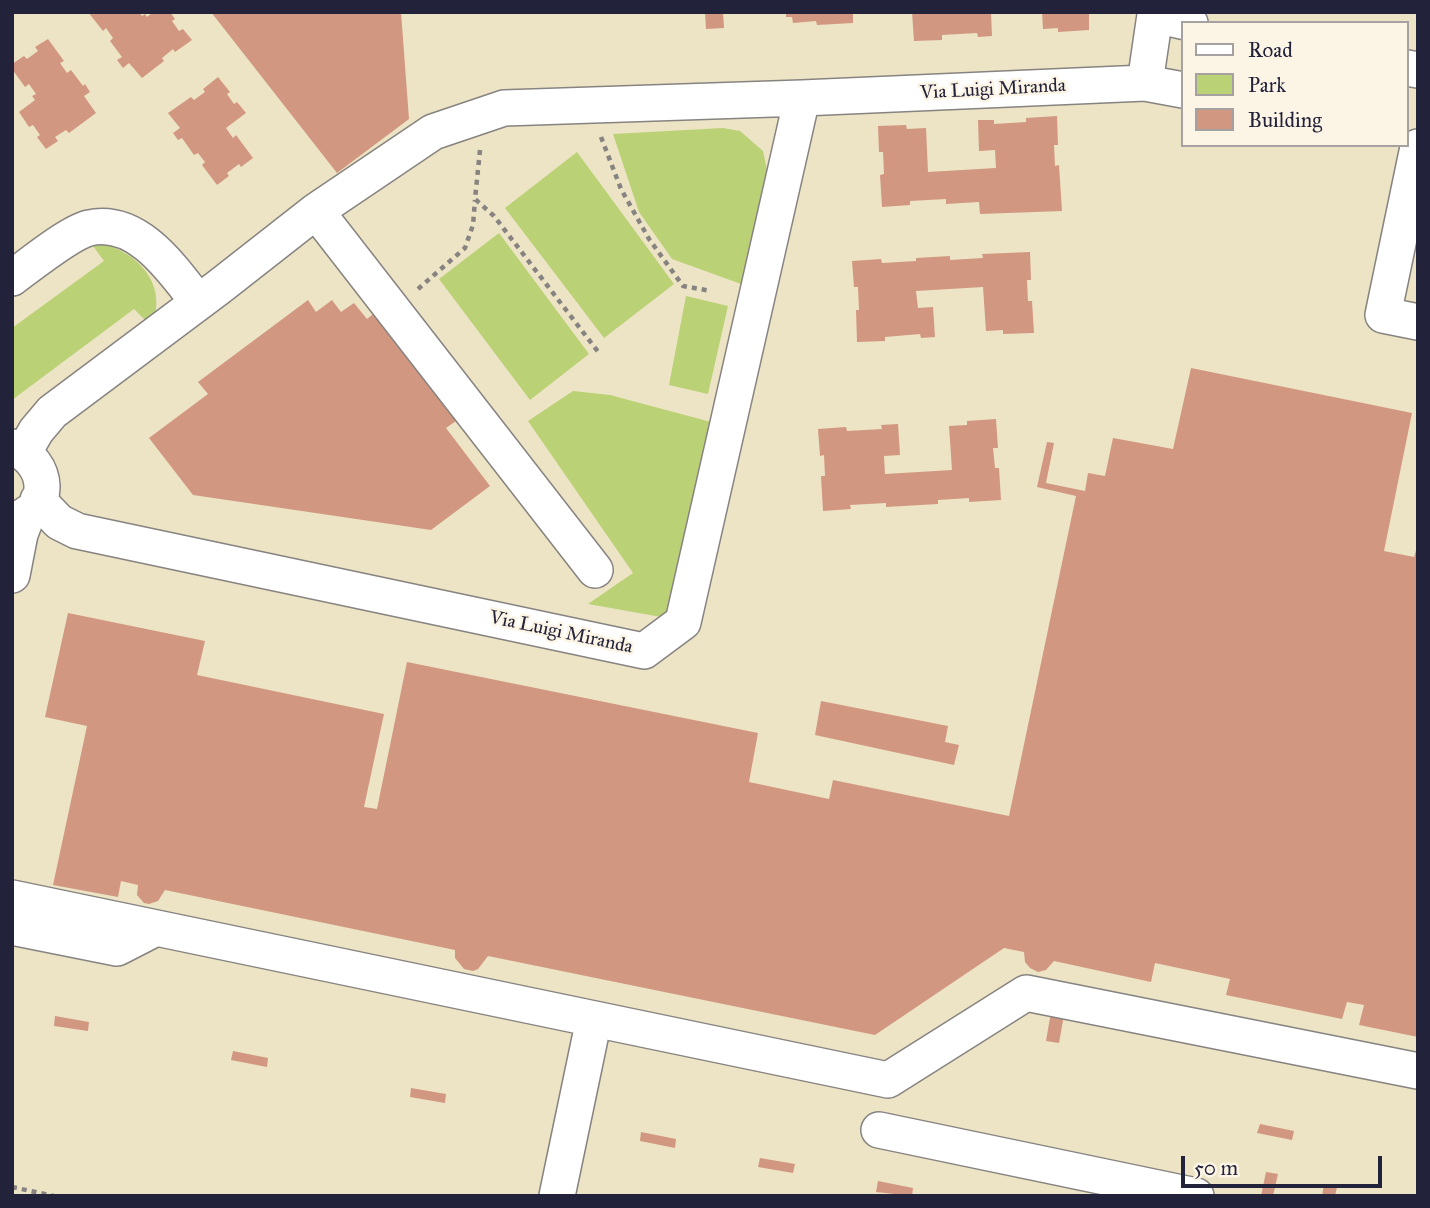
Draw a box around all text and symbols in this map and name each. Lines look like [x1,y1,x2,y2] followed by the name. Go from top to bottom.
[1182,21,1409,147] legend
[1248,37,1293,63] text: Road
[1248,72,1286,98] text: Park
[920,75,1066,105] street label: Via Luigi Miranda
[1248,107,1322,133] text: Building
[487,607,635,659] street label: Via Luigi Miranda
[1185,1142,1386,1186] scale bar
[1194,1155,1238,1181] text: 50 m

